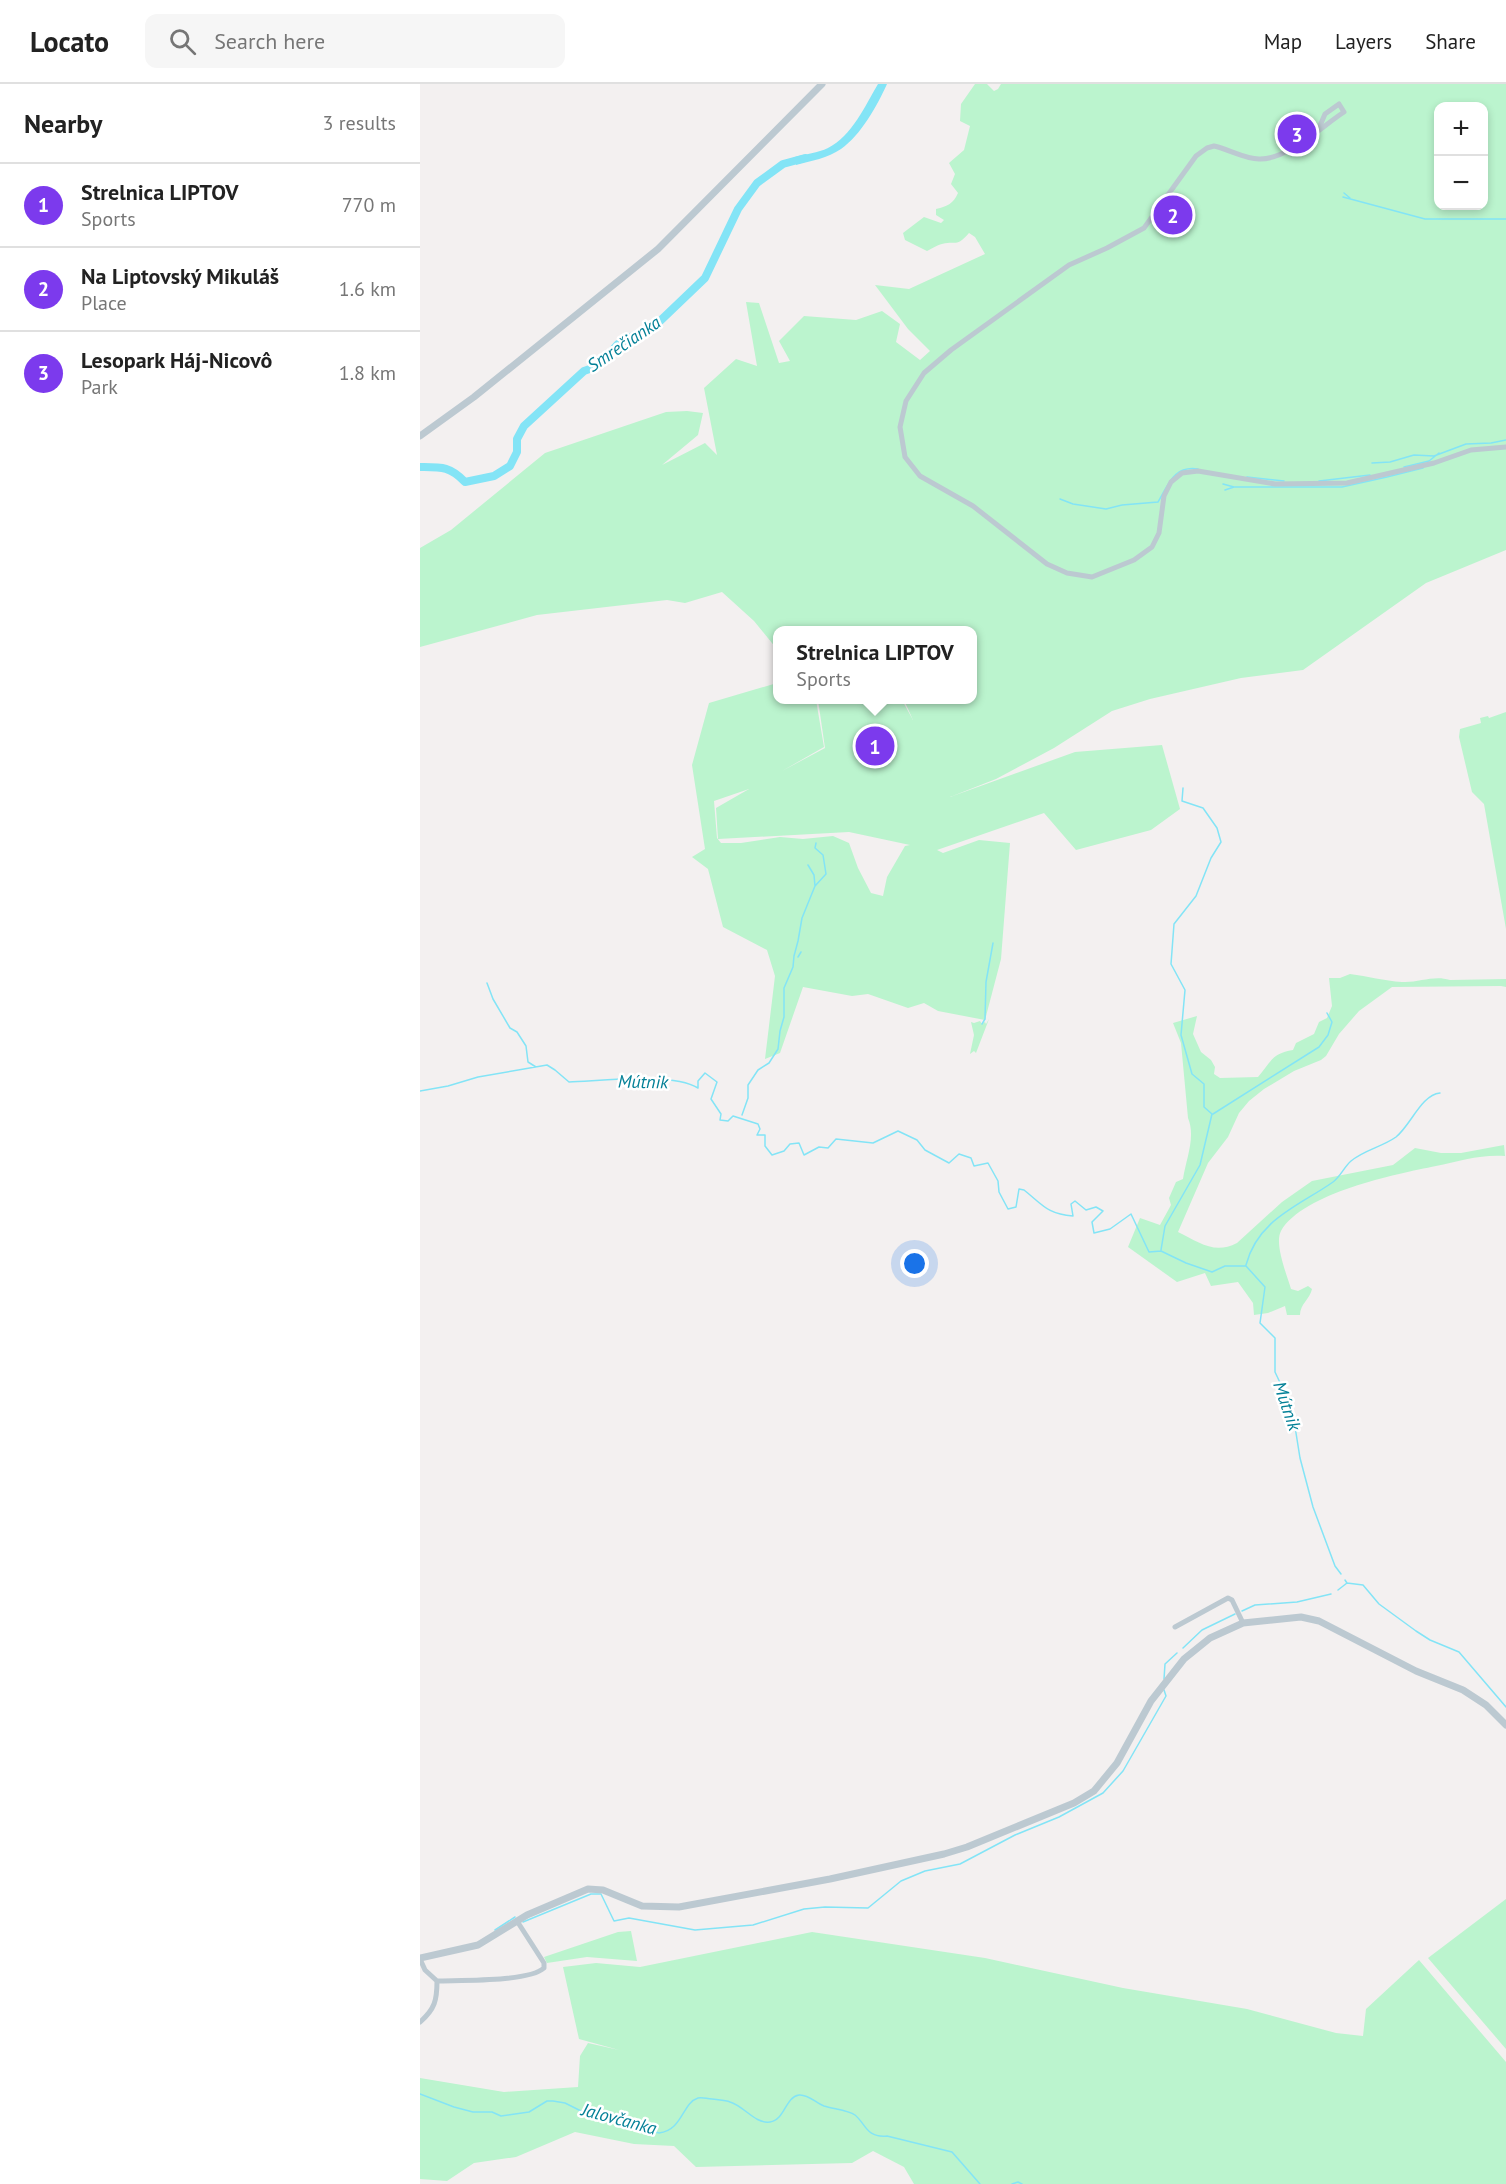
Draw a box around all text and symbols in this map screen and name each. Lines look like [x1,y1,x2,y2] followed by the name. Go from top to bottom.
[145,14,565,68] search box
[30,23,109,60] text: Locato
[166,25,199,58] icon: search
[214,27,325,55] text: Search here
[1264,28,1302,55] text: Map
[1335,28,1392,55] text: Layers
[1425,28,1476,55] text: Share
[1434,102,1488,210] map controls
[1434,102,1488,156] button: +
[24,107,102,140] text: Nearby
[323,110,396,136] text: 3 results
[1278,112,1316,156] pin: 3
[1434,156,1488,210] button: −
[81,178,238,206] text: Strelnica LIPTOV
[38,192,49,218] text: 1
[342,192,396,218] text: 770 m
[1154,192,1192,238] pin: 2
[81,206,136,232] text: Sports
[81,262,279,290] text: Na Liptovský Mikuláš
[38,276,49,302] text: 2
[339,276,396,302] text: 1.6 km
[81,290,127,316] text: Place
[583,310,665,377] water label: Smrečianka
[81,346,272,374] text: Lesopark Háj-Nicovô
[38,360,49,386] text: 3
[339,360,396,386] text: 1.8 km
[81,374,118,400] text: Park
[773,626,977,704] popup
[796,638,954,666] text: Strelnica LIPTOV
[796,666,851,692] text: Sports
[856,724,894,768] pin: 1
[618,1070,669,1093] water label: Mútnik
[900,1249,929,1278] your location
[1268,1378,1307,1434] water label: Mútnik
[577,2097,659,2140] water label: Jalovčanka

